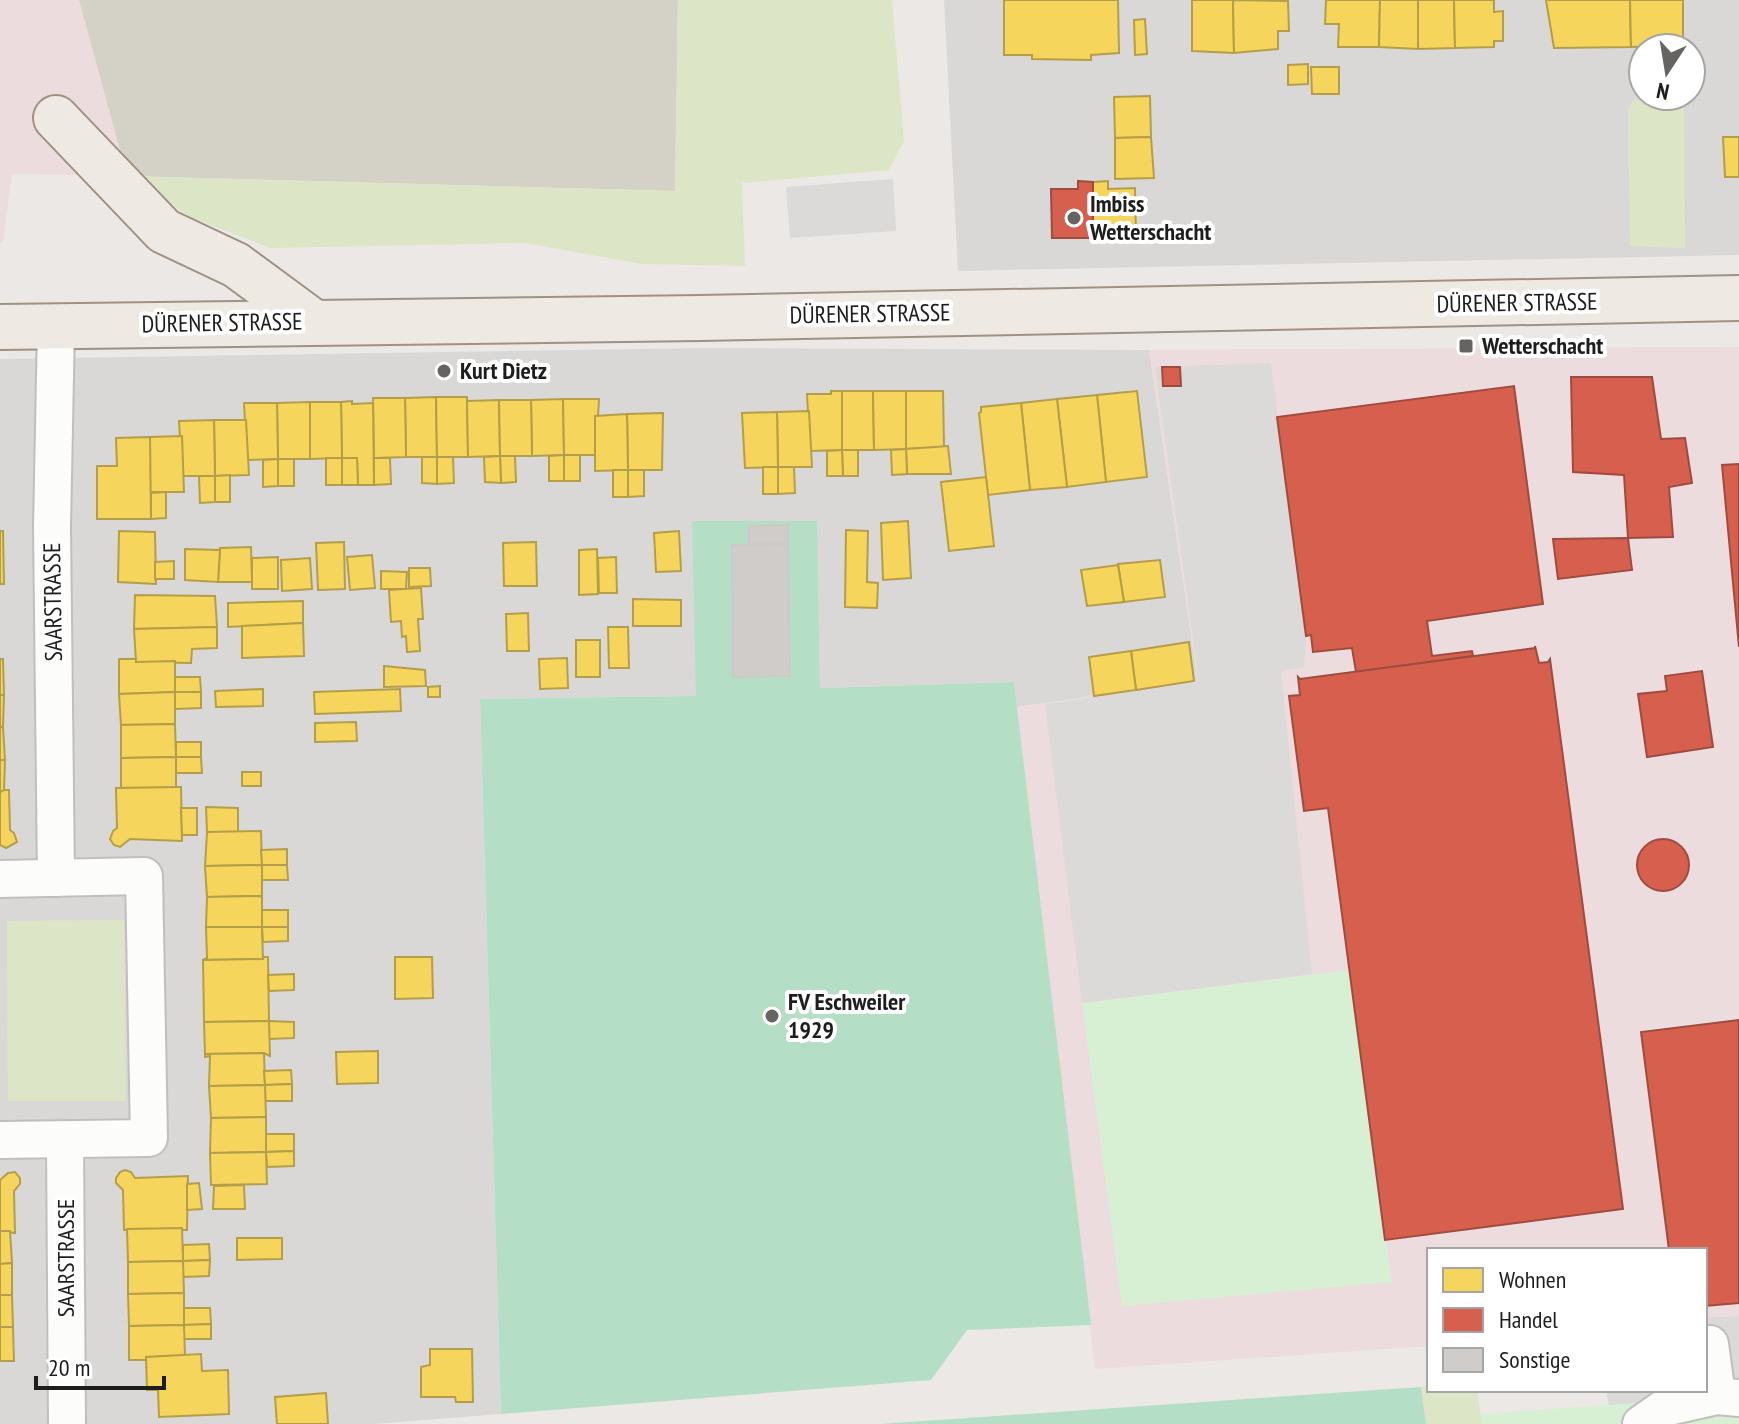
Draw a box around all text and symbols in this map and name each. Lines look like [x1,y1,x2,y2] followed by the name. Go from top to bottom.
[1627,32,1707,112] north arrow
[1654,77,1672,106] text: N
[1089,188,1211,247] place label: Imbiss Wetterschacht
[1065,209,1083,227] marker: Imbiss Wetterschacht
[1436,286,1598,319] street label: DÜRENER STRASSE
[789,297,951,330] street label: DÜRENER STRASSE
[141,306,303,339] street label: DÜRENER STRASSE
[1481,330,1603,361] place label: Wetterschacht
[1457,337,1475,355] marker: Wetterschacht
[460,355,547,386] place label: Kurt Dietz
[435,362,453,380] marker: Kurt Dietz
[36,542,69,662] street label: SAARSTRASSE
[788,986,906,1045] place label: FV Eschweiler 1929
[763,1007,781,1025] marker: FV Eschweiler 1929
[50,1199,81,1317] street label: SAARSTRASSE
[1427,1248,1707,1392] legend
[1499,1264,1566,1295] text: Wohnen
[1499,1304,1558,1335] text: Handel
[36,1340,164,1390] scale bar
[1499,1344,1570,1375] text: Sonstige
[48,1352,90,1383] text: 20 m

